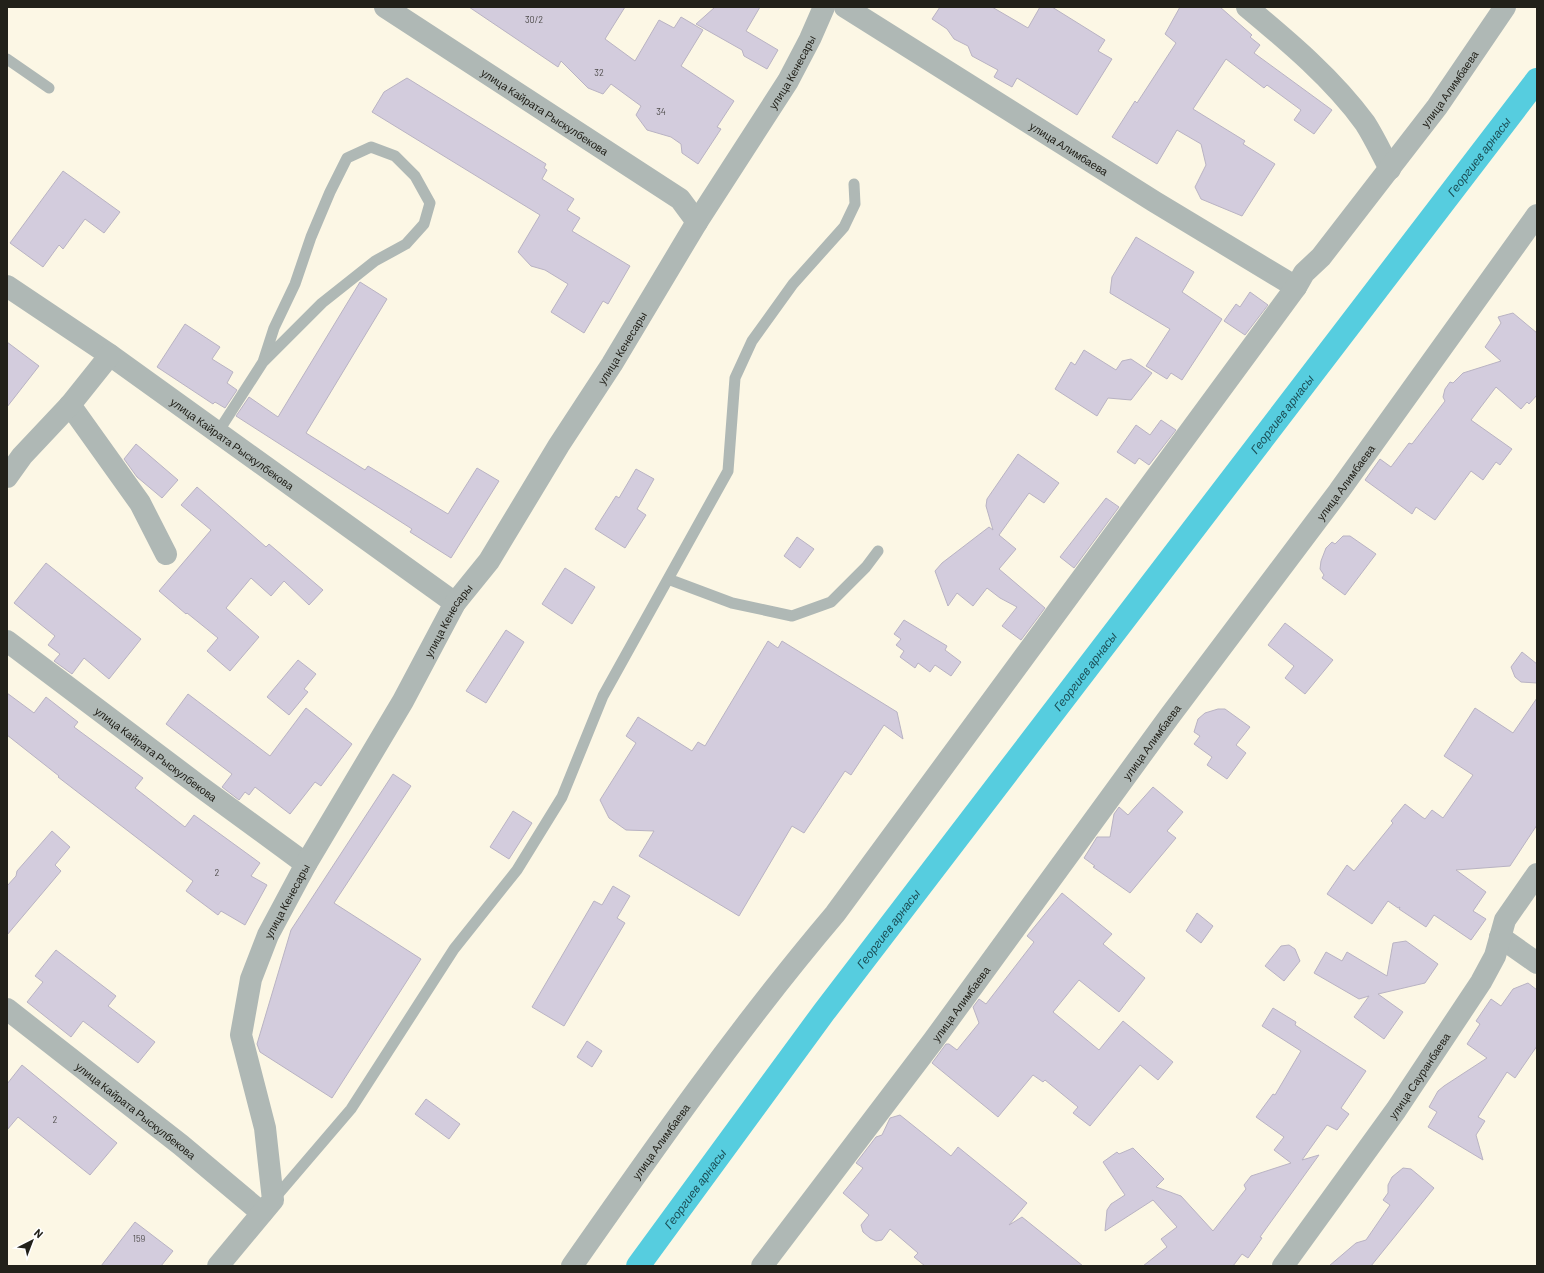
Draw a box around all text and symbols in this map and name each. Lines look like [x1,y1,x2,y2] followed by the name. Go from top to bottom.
[525,14,543,25] house number: 30/2
[765,33,818,111] street label: улица Кенесары
[1418,47,1481,129] street label: улица Алимбаева
[479,65,612,158] street label: улица Кайрата Рыскулбекова
[594,67,604,78] house number: 32
[656,106,666,117] house number: 34
[1444,114,1513,199] water label: Георгиев арнасы
[1028,119,1112,178] street label: улица Алимбаева
[594,309,649,386] street label: улица Кенесары
[1247,372,1316,456] water label: Георгиев арнасы
[168,394,298,492] street label: улица Кайрата Рыскулбекова
[1313,441,1377,522] street label: улица Алимбаева
[421,581,474,659] street label: улица Кенесары
[1050,629,1119,713] water label: Георгиев арнасы
[1119,701,1183,782] street label: улица Алимбаева
[93,704,221,804] street label: улица Кайрата Рыскулбекова
[261,861,312,940] street label: улица Кенесары
[215,867,220,878] house number: 2
[853,886,923,971] water label: Георгиев арнасы
[929,963,993,1044] street label: улица Алимбаева
[1386,1029,1453,1121] street label: улица Сауранбаева
[73,1059,199,1162] street label: улица Кайрата Рыскулбекова
[629,1100,692,1181] street label: улица Алимбаева
[53,1114,58,1125] house number: 2
[661,1146,729,1231] water label: Георгиев арнасы
[12,1221,52,1261] north arrow
[32,1226,46,1240] text: N
[133,1233,146,1244] house number: 159

